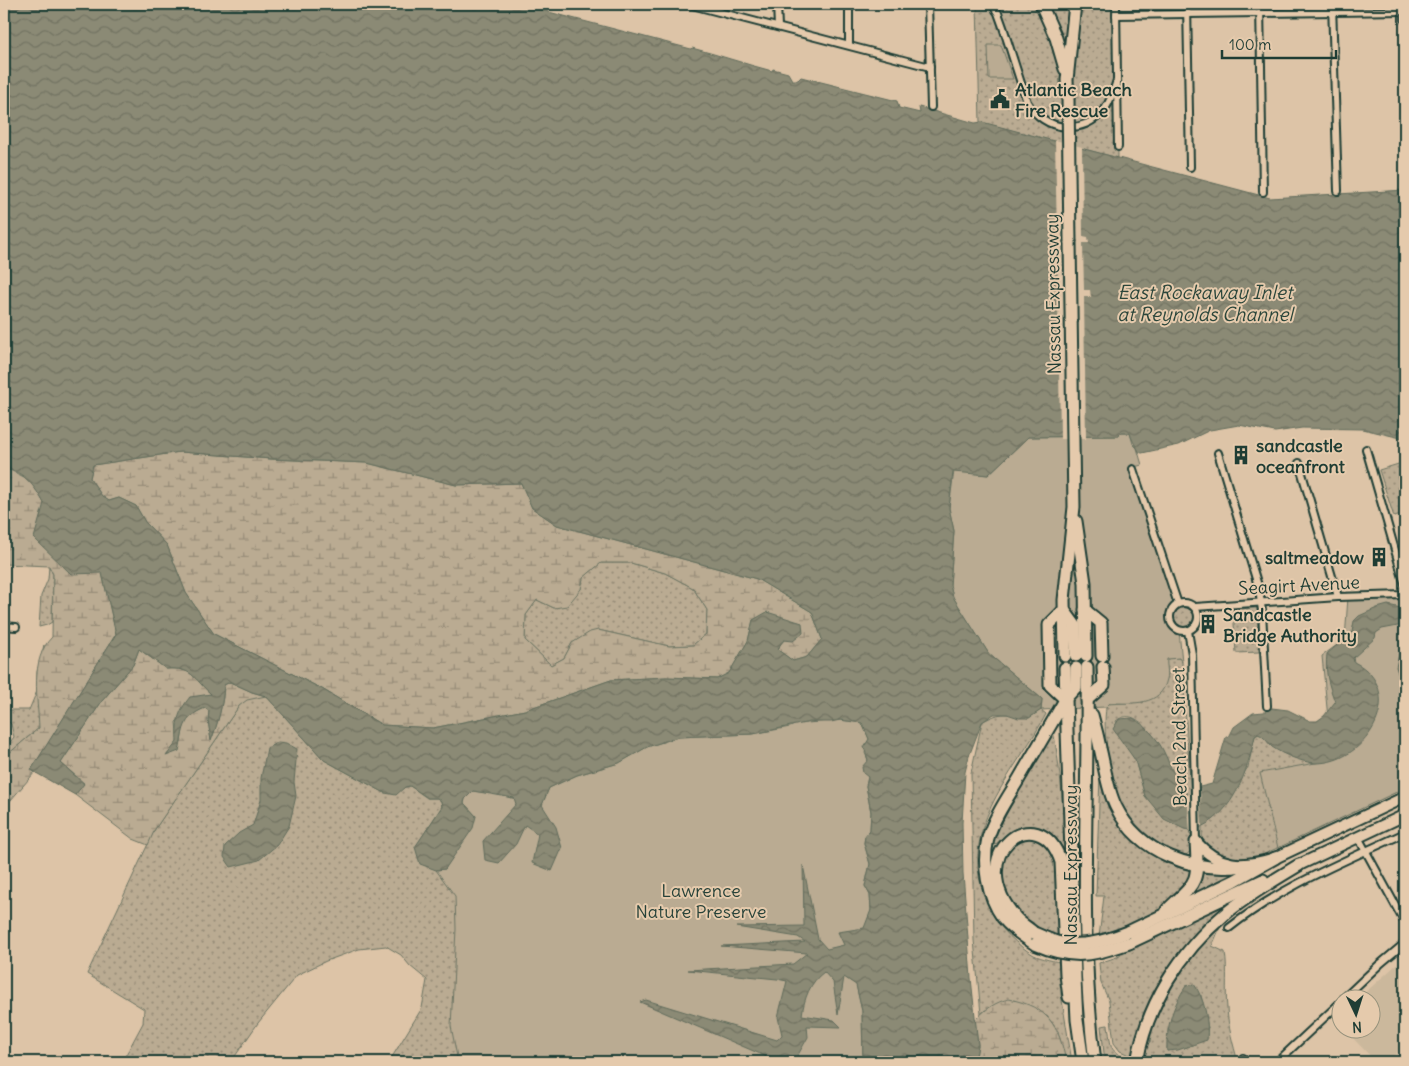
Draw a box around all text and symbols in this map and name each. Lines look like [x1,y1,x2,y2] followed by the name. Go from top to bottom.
[1222,28,1335,60] scale bar
[1229,35,1271,54] text: 100 m
[1015,78,1132,122] place label: Atlantic Beach Fire Rescue
[989,88,1011,110] public building icon: Atlantic Beach Fire Rescue
[1040,213,1066,375] street label: Nassau Expressway
[1117,280,1296,326] water label: East Rockaway Inlet at Reynolds Channel
[1256,434,1346,478] place label: sandcastle oceanfront
[1230,444,1252,466] building icon: sandcastle oceanfront
[1265,546,1365,569] place label: saltmeadow
[1368,546,1390,568] building icon: saltmeadow
[1237,570,1361,600] street label: Seagirt Avenue
[1223,603,1357,647] place label: Sandcastle Bridge Authority
[1197,613,1219,635] building icon: Sandcastle Bridge Authority
[1166,667,1192,807] street label: Beach 2nd Street
[1059,785,1082,945] street label: Nassau Expressway
[636,879,766,923] park label: Lawrence Nature Preserve
[1332,988,1382,1038] north arrow
[1351,1018,1362,1036] text: N

